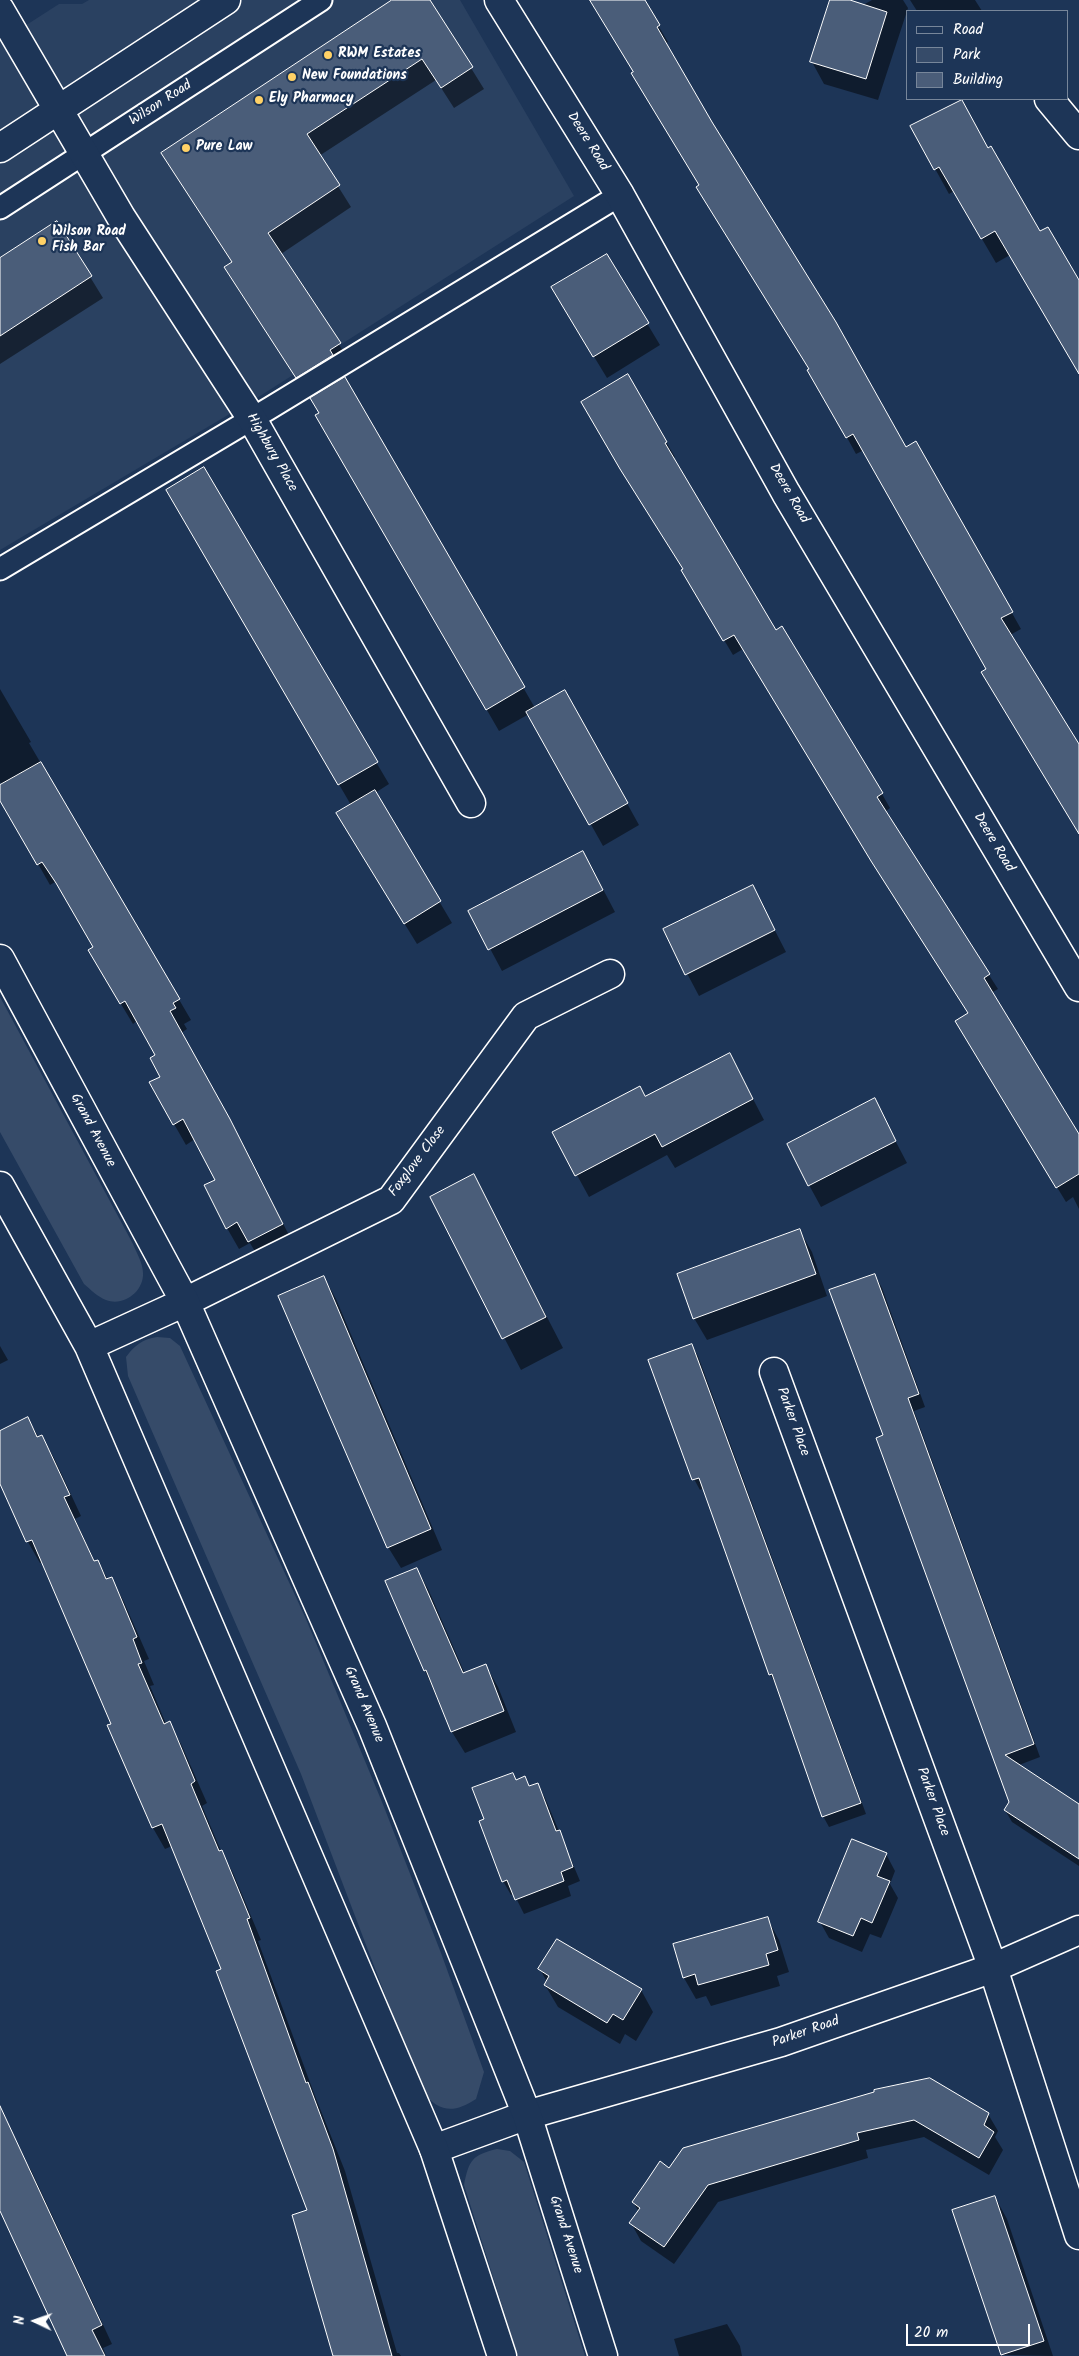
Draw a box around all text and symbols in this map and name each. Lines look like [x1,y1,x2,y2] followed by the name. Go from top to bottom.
[906,10,1069,100] legend
[953,18,983,42] text: Road
[953,43,980,67] text: Park
[338,47,421,63] place label: RWM Estates
[322,49,334,61] marker: RWM Estates
[953,68,1003,92] text: Building
[302,69,407,85] place label: New Foundations
[286,71,298,83] marker: New Foundations
[127,78,195,130] street label: Wilson Road
[269,92,354,108] place label: Ely Pharmacy
[253,94,265,106] marker: Ely Pharmacy
[562,109,612,175] street label: Deere Road
[196,140,253,156] place label: Pure Law
[180,142,192,154] marker: Pure Law
[52,225,126,258] place label: Wilson Road Fish Bar
[36,235,48,247] marker: Wilson Road Fish Bar
[242,411,300,495] street label: Highbury Place
[764,461,812,527] street label: Deere Road
[969,810,1017,876] street label: Deere Road
[66,1091,118,1171] street label: Grand Avenue
[386,1123,450,1201] street label: Foxglove Close
[772,1385,812,1459] street label: Parker Place
[339,1664,387,1746] street label: Grand Avenue
[912,1765,952,1839] street label: Parker Place
[770,2014,842,2052] street label: Parker Road
[544,2194,586,2276] street label: Grand Avenue
[10,2296,60,2346] north arrow
[909,2314,1033,2346] scale bar
[9,2315,31,2325] text: N
[914,2321,948,2345] text: 20 m

